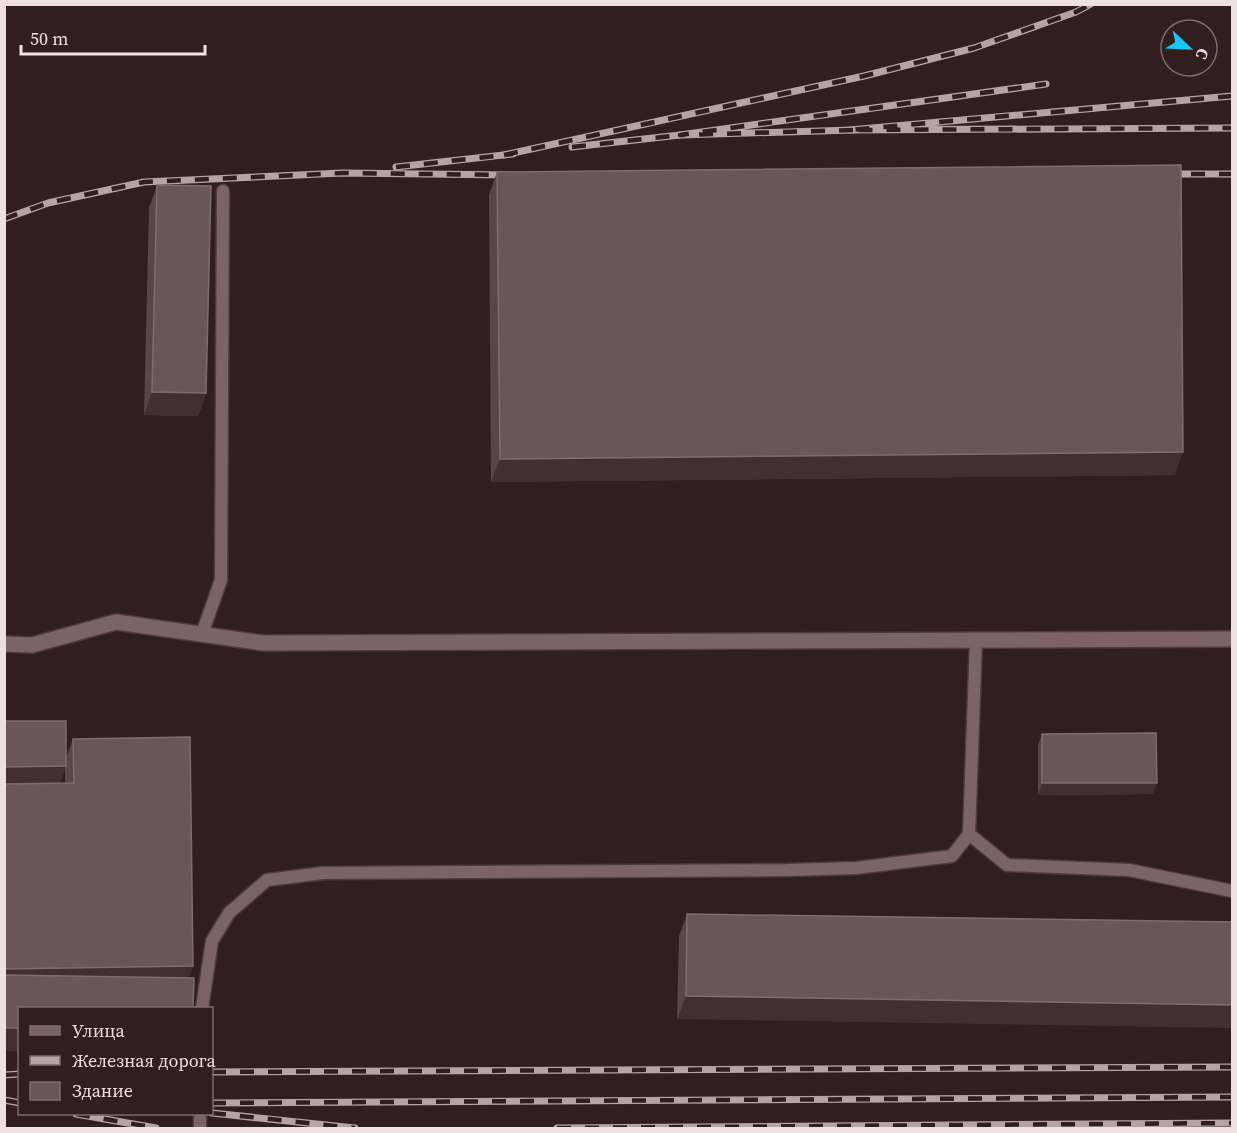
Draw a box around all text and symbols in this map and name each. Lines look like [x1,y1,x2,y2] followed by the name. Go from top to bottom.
[21,18,206,56] scale bar
[1159,18,1219,78] north arrow
[30,26,68,51] text: 50 m
[1191,45,1215,63] text: С
[18,1007,213,1115] legend
[72,1018,125,1043] text: Улица
[72,1048,217,1073] text: Железная дорога
[72,1078,133,1103] text: Здание

